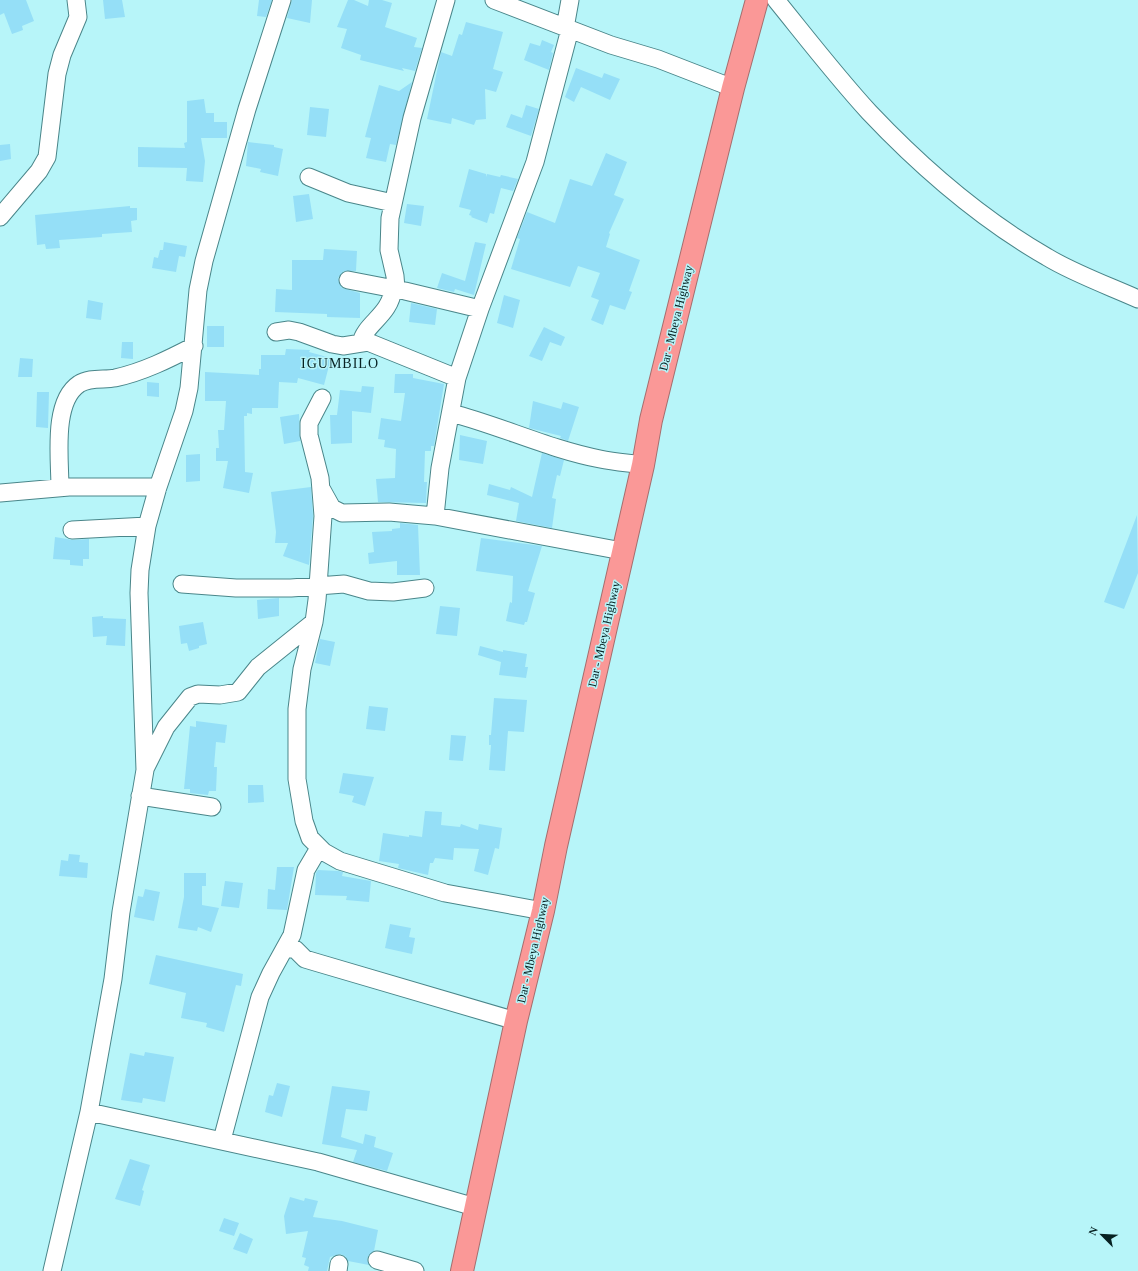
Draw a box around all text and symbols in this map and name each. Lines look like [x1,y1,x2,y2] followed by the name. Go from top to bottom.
[656,264,696,372] street label: Dar - Mbeya Highway
[301,356,379,371] district label: IGUMBILO
[585,580,623,688] street label: Dar - Mbeya Highway
[514,896,552,1004] street label: Dar - Mbeya Highway
[1082,1215,1122,1255] north arrow
[1086,1225,1100,1237] text: N

